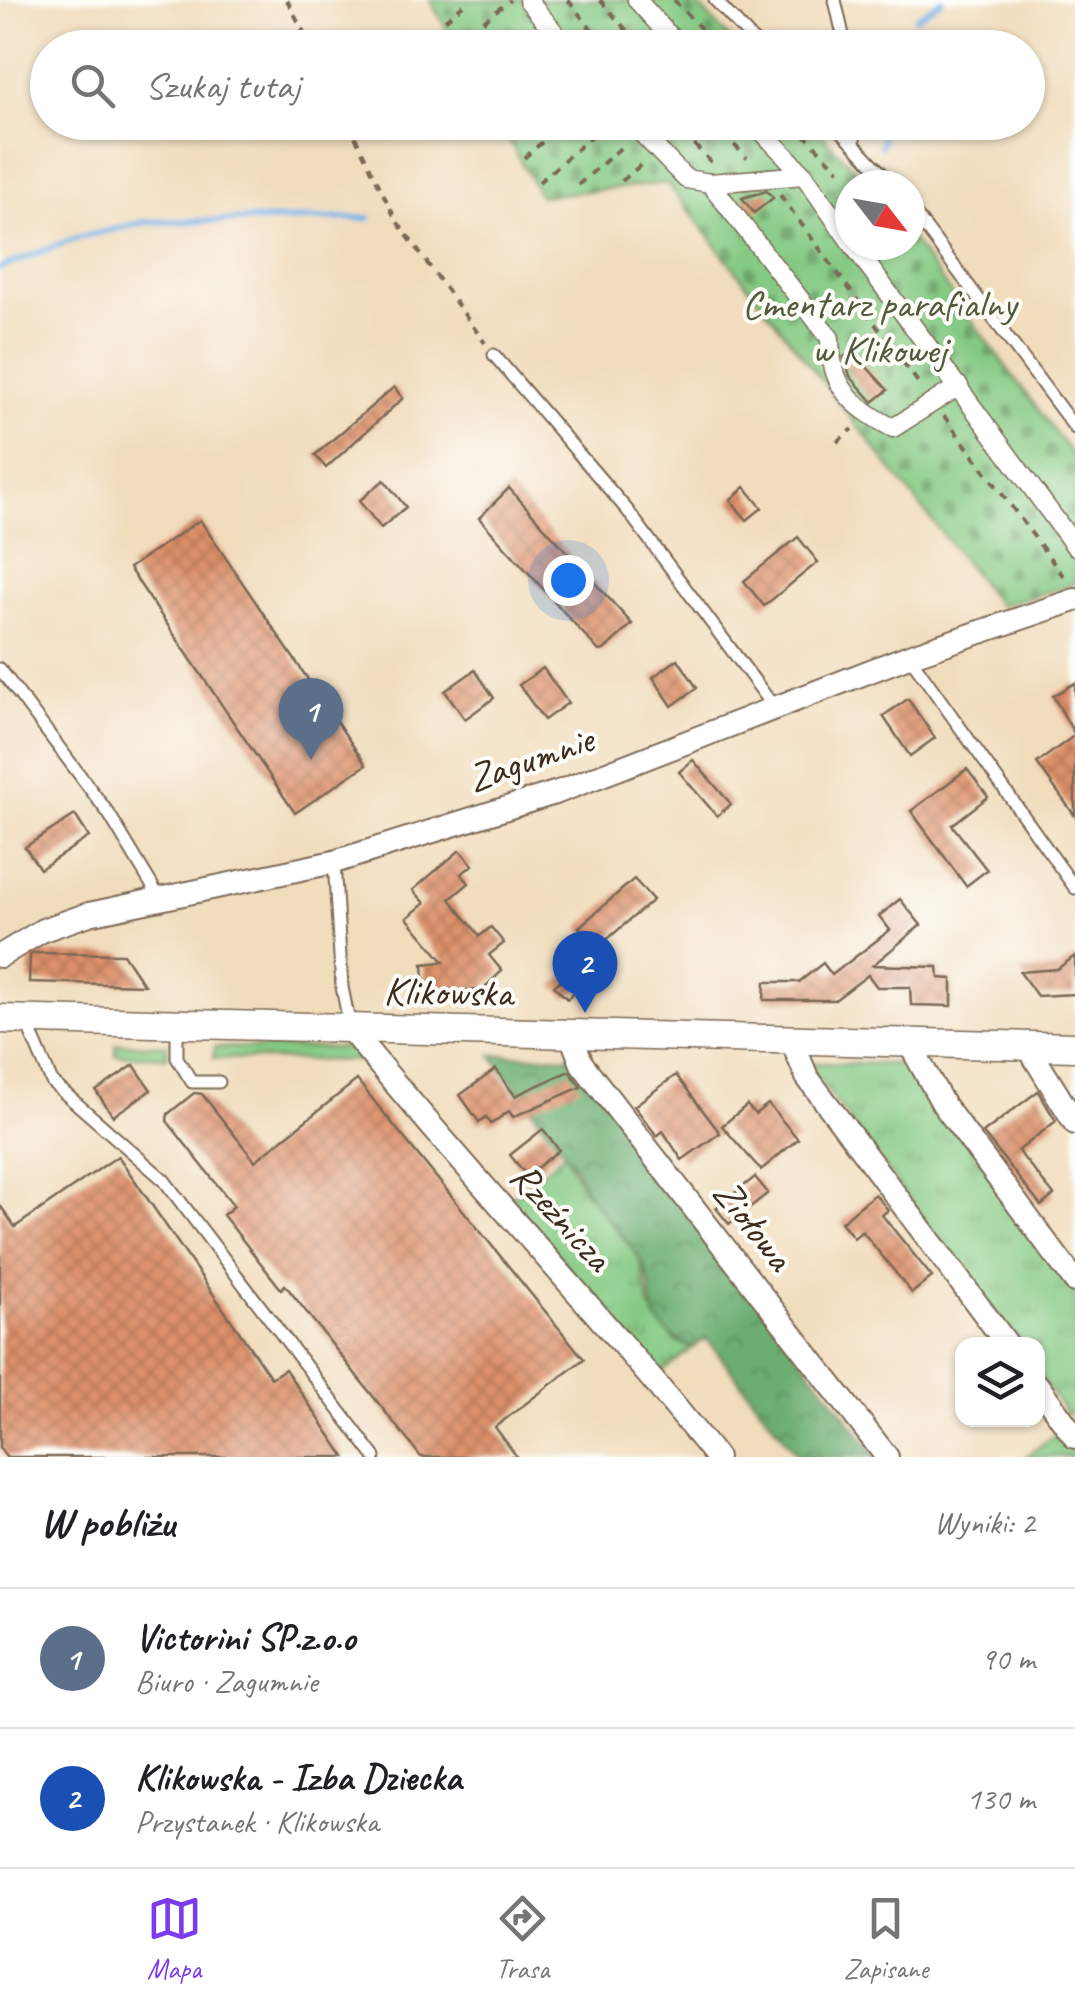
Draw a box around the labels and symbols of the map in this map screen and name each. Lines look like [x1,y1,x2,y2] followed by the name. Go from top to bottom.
[835,170,925,260] north arrow
[742,279,1019,375] park label: Cmentarz parafialny w Klikowej
[543,555,594,606] your location
[278,678,344,760] pin: 1
[461,713,603,804] street label: Zagumnie
[552,930,618,1013] pin: 2
[383,966,516,1018] street label: Klikowska
[500,1152,625,1283] street label: Rzeźnicza
[702,1169,806,1282] street label: Ziołowa

